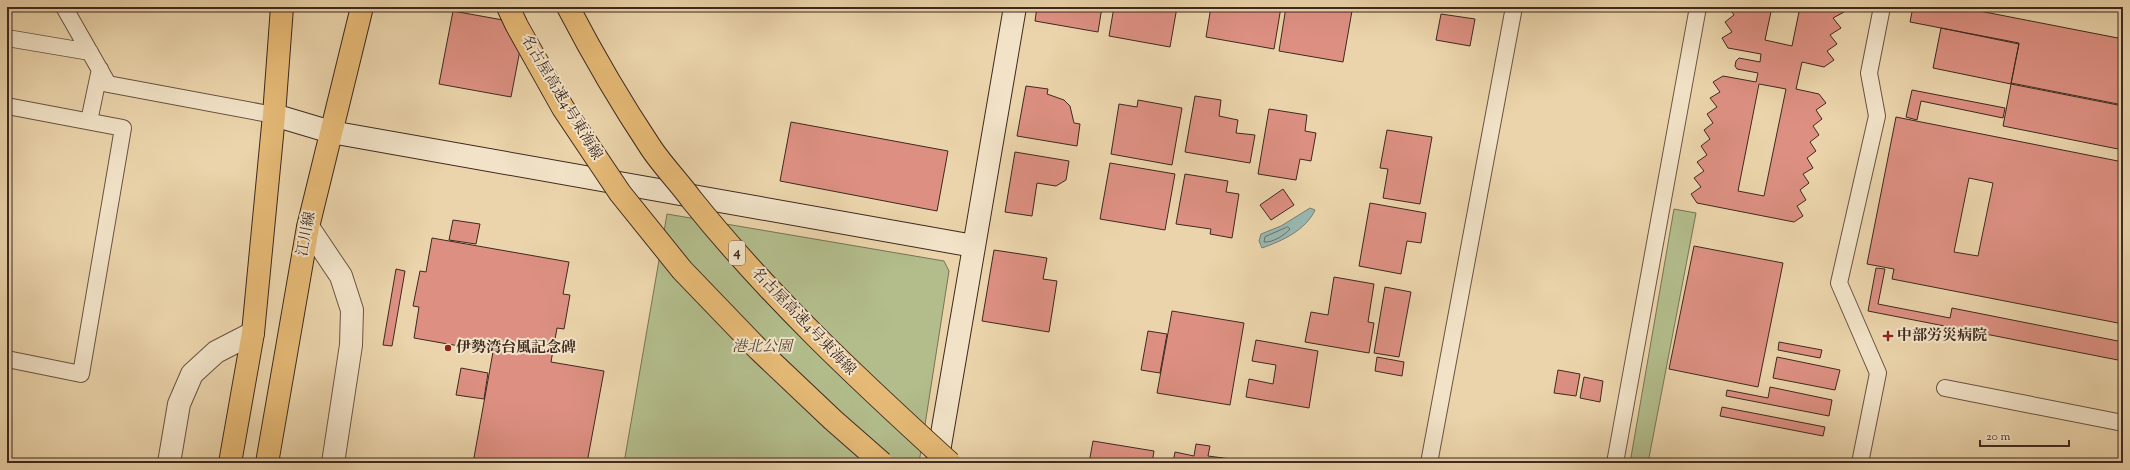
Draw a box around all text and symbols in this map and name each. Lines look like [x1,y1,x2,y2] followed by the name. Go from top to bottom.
[515,31,607,165] street label: 名古屋高速4号東海線
[292,210,322,258] street label: 江川線
[729,241,745,265] road number: 4
[746,263,860,381] street label: 名古屋高速4号東海線
[1897,326,1987,347] place label: 中部労災病院
[1882,330,1894,342] marker: 中部労災病院
[732,337,795,358] park label: 港北公園
[456,338,576,359] place label: 伊勢湾台風記念碑
[443,343,453,353] marker: 伊勢湾台風記念碑
[1980,422,2069,448] scale bar
[1986,428,2011,446] text: 20 m

